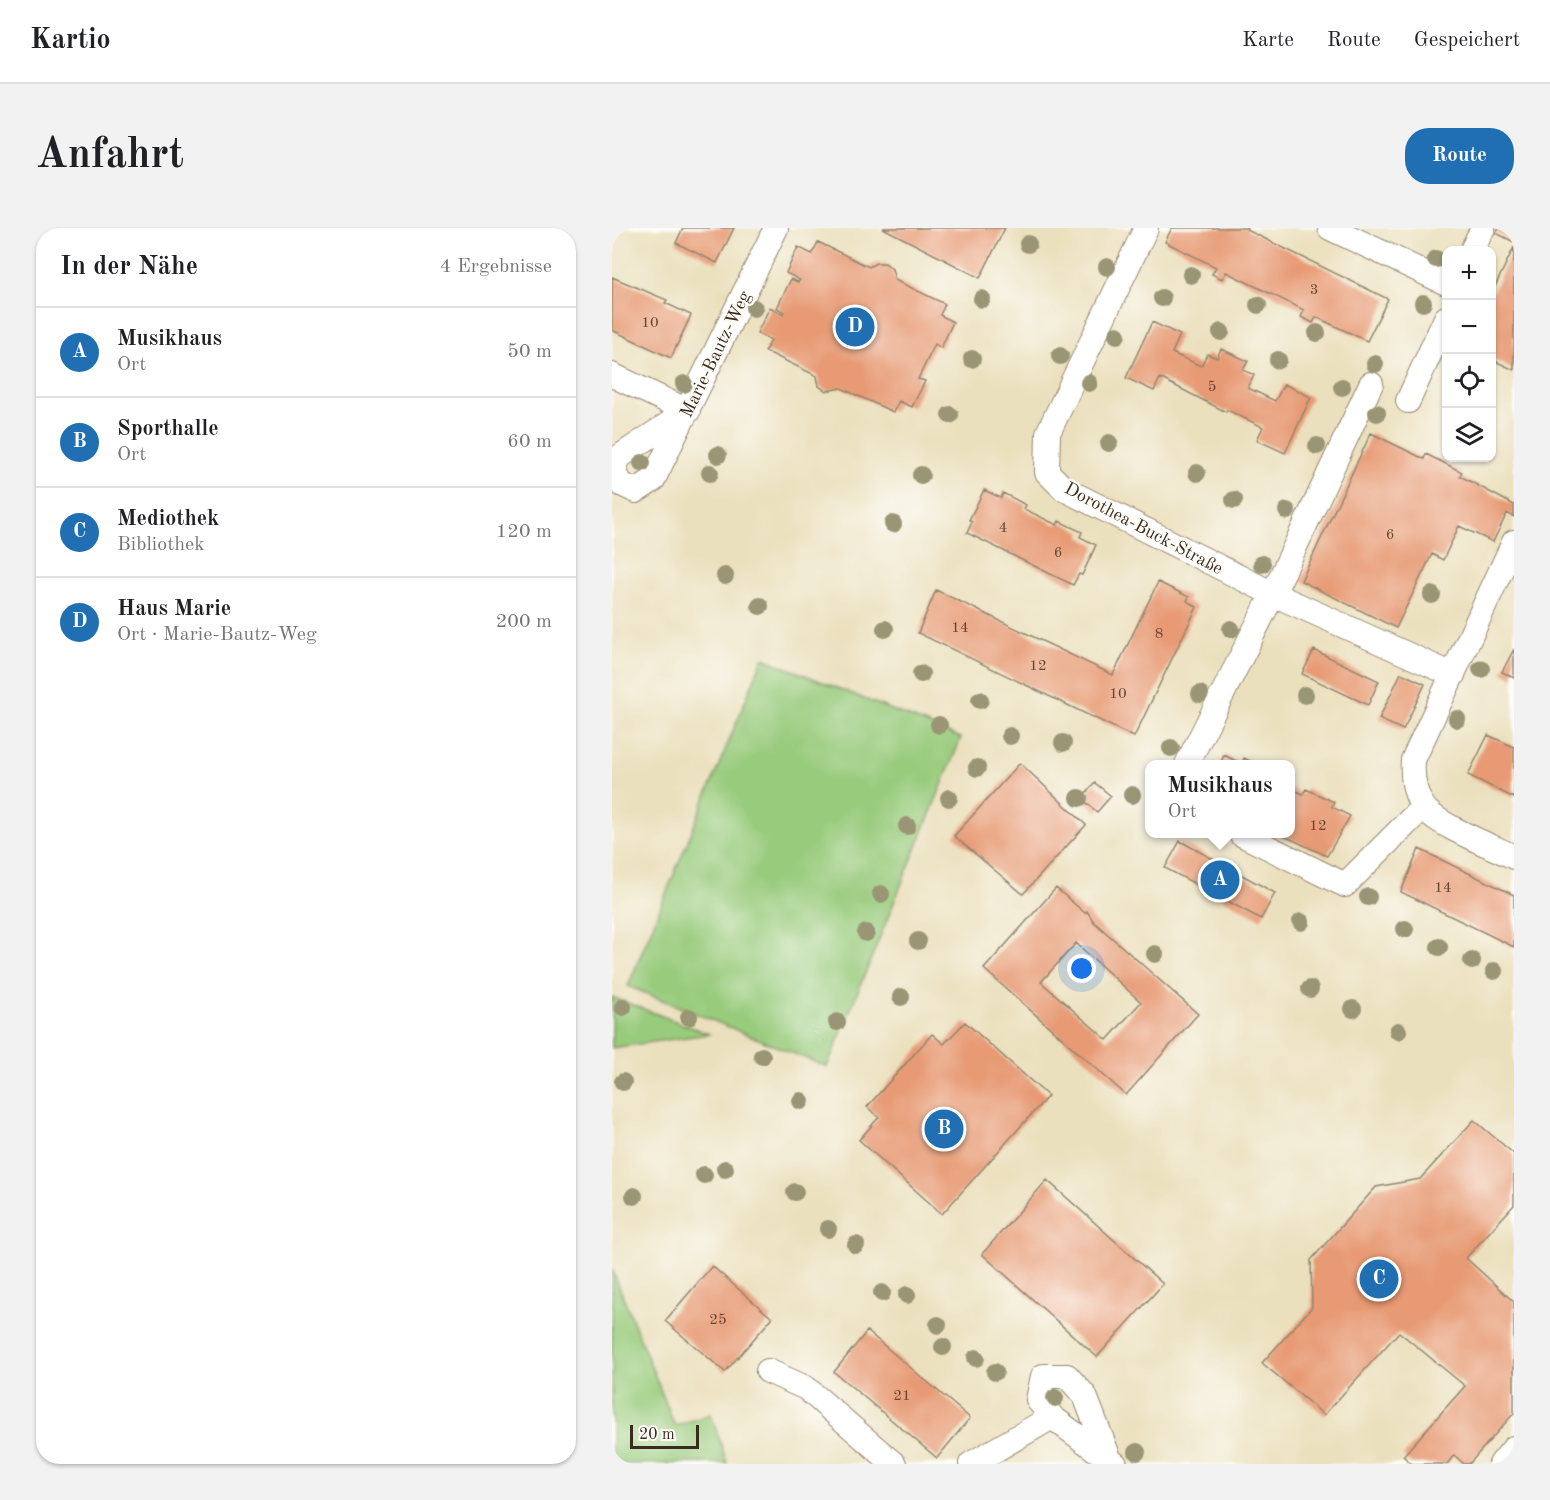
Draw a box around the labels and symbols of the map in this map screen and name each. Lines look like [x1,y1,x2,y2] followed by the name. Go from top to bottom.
[1310,283,1318,298] house number: 3
[677,288,754,421] street label: Marie-Bautz-Weg
[836,304,874,350] pin: D
[641,316,659,331] house number: 10
[1208,380,1216,395] house number: 5
[1061,479,1226,578] street label: Dorothea-Buck-Straße
[999,521,1007,536] house number: 4
[1386,528,1394,543] house number: 6
[1054,546,1062,561] house number: 6
[951,621,969,636] house number: 14
[1155,627,1163,642] house number: 8
[1029,659,1047,674] house number: 12
[1109,687,1127,702] house number: 10
[1309,819,1327,834] house number: 12
[1200,858,1240,902] pin: A
[1434,881,1452,896] house number: 14
[1067,954,1096,983] your location
[924,1106,964,1152] pin: B
[1360,1256,1398,1302] pin: C
[709,1313,727,1328] house number: 25
[893,1389,911,1404] house number: 21
[630,1422,699,1450] scale bar

